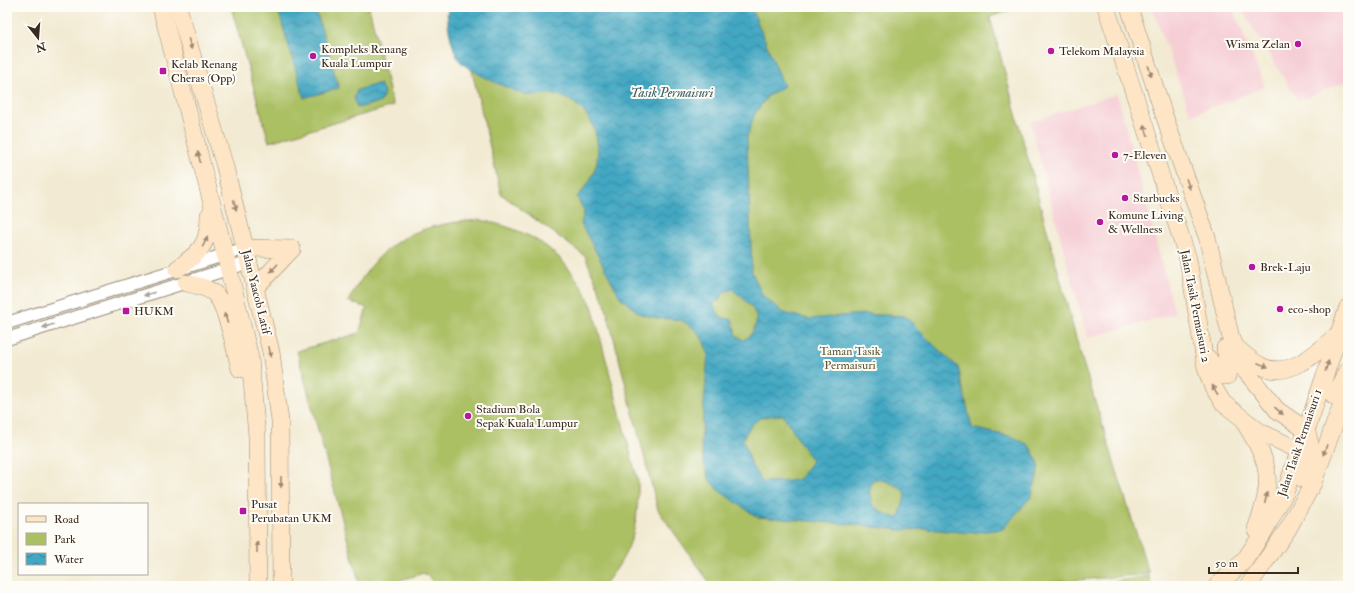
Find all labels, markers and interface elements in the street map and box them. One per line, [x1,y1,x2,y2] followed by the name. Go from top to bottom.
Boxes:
[18,18,58,58] north arrow
[1225,37,1290,52] place label: Wisma Zelan
[33,39,48,55] text: N
[187,39,193,51] one-way arrow
[1293,39,1303,49] marker: Wisma Zelan
[321,42,408,71] place label: Kompleks Renang Kuala Lumpur
[1059,44,1146,59] place label: Telekom Malaysia
[1046,46,1056,56] marker: Telekom Malaysia
[308,51,318,61] marker: Kompleks Renang Kuala Lumpur
[171,57,238,86] place label: Kelab Renang Cheras (Opp)
[1147,65,1153,77] one-way arrow
[158,66,168,76] marker: Kelab Renang Cheras (Opp)
[631,85,714,101] water label: Tasik Permaisuri
[1143,123,1149,135] one-way arrow
[1123,148,1167,163] place label: 7-Eleven
[1110,150,1120,160] marker: 7-Eleven
[196,151,202,163] one-way arrow
[1186,179,1192,191] one-way arrow
[1133,191,1180,206] place label: Starbucks
[1120,193,1130,203] marker: Starbucks
[232,199,238,211] one-way arrow
[1108,208,1184,237] place label: Komune Living & Wellness
[1095,217,1105,227] marker: Komune Living & Wellness
[201,237,208,248] one-way arrow
[238,247,274,338] street label: Jalan Yaacob Latif
[1177,247,1213,364] street label: Jalan Tasik Permaisuri 2
[1260,260,1311,275] place label: Brek-Laju
[1247,262,1257,272] marker: Brek-Laju
[269,263,279,273] one-way arrow
[142,291,154,297] one-way arrow
[1288,302,1331,317] place label: eco-shop
[134,304,174,319] place label: HUKM
[1275,304,1285,314] marker: eco-shop
[121,306,131,316] marker: HUKM
[223,312,229,324] one-way arrow
[42,323,54,329] one-way arrow
[819,344,881,373] park label: Taman Tasik Permaisuri
[268,346,274,359] one-way arrow
[1324,360,1330,372] one-way arrow
[1257,362,1268,368] one-way arrow
[1211,384,1218,396] one-way arrow
[1274,387,1325,500] street label: Jalan Tasik Permaisuri 1
[476,402,578,431] place label: Stadium Bola Sepak Kuala Lumpur
[1274,406,1284,415] one-way arrow
[463,411,473,421] marker: Stadium Bola Sepak Kuala Lumpur
[1322,445,1328,457] one-way arrow
[278,476,284,489] one-way arrow
[1263,492,1269,504] one-way arrow
[251,497,332,526] place label: Pusat Perubatan UKM
[18,503,148,575] legend
[238,506,248,516] marker: Pusat Perubatan UKM
[54,512,79,527] text: Road
[54,532,76,547] text: Park
[254,540,260,553] one-way arrow
[1209,549,1298,575] scale bar
[53,552,84,567] text: Water
[1215,556,1239,571] text: 50 m

